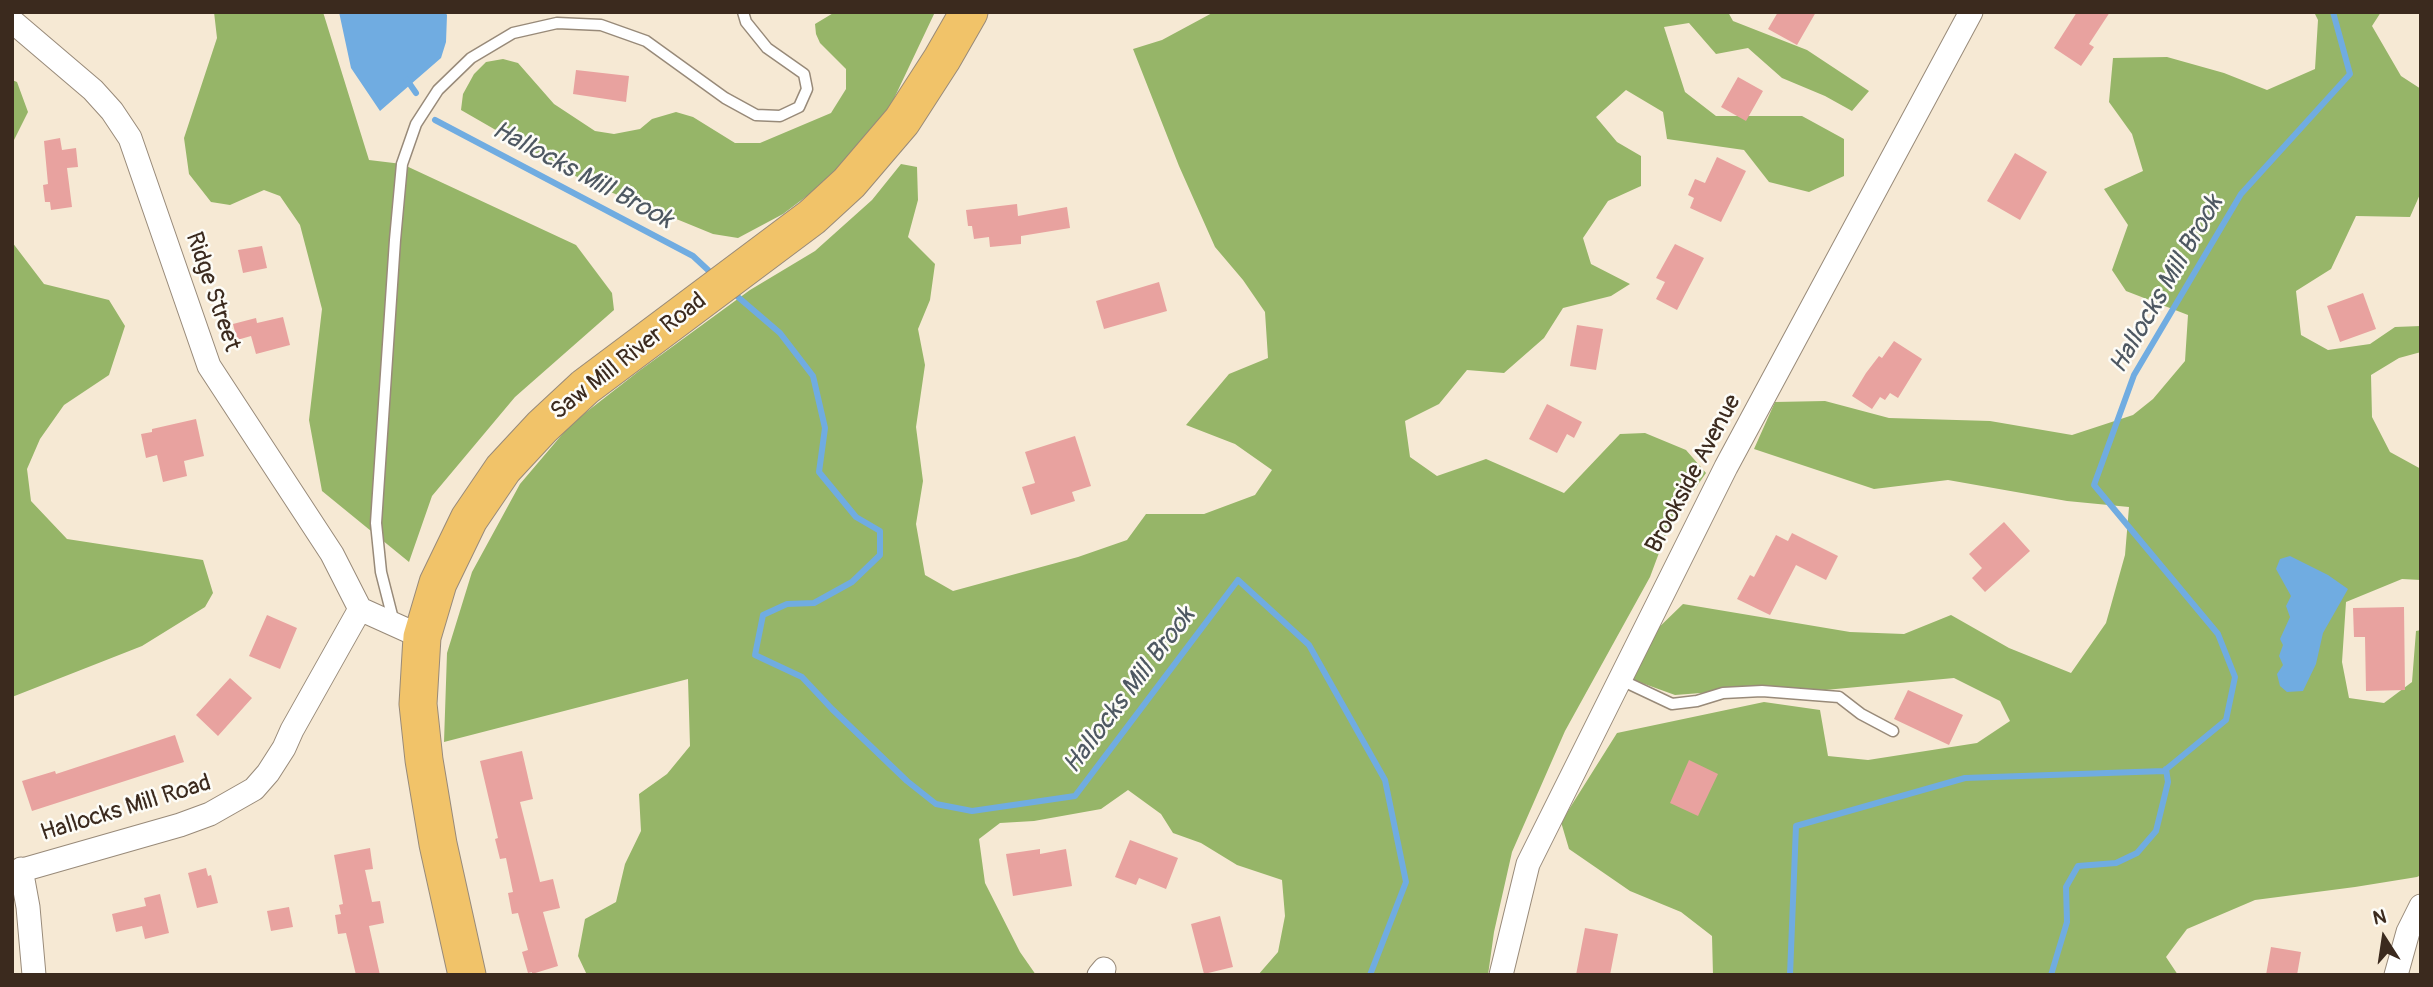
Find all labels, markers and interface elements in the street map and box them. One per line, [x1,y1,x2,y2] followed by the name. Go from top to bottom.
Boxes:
[486,115,678,237] water label: Hallocks Mill Brook
[2104,191,2230,379] water label: Hallocks Mill Brook
[178,229,246,355] street label: Ridge Street
[545,287,713,427] street label: Saw Mill River Road
[1640,390,1748,558] street label: Brookside Avenue
[1057,602,1203,780] water label: Hallocks Mill Brook
[37,769,215,849] street label: Hallocks Mill Road
[2349,903,2419,973] north arrow
[2371,904,2388,931] text: N

